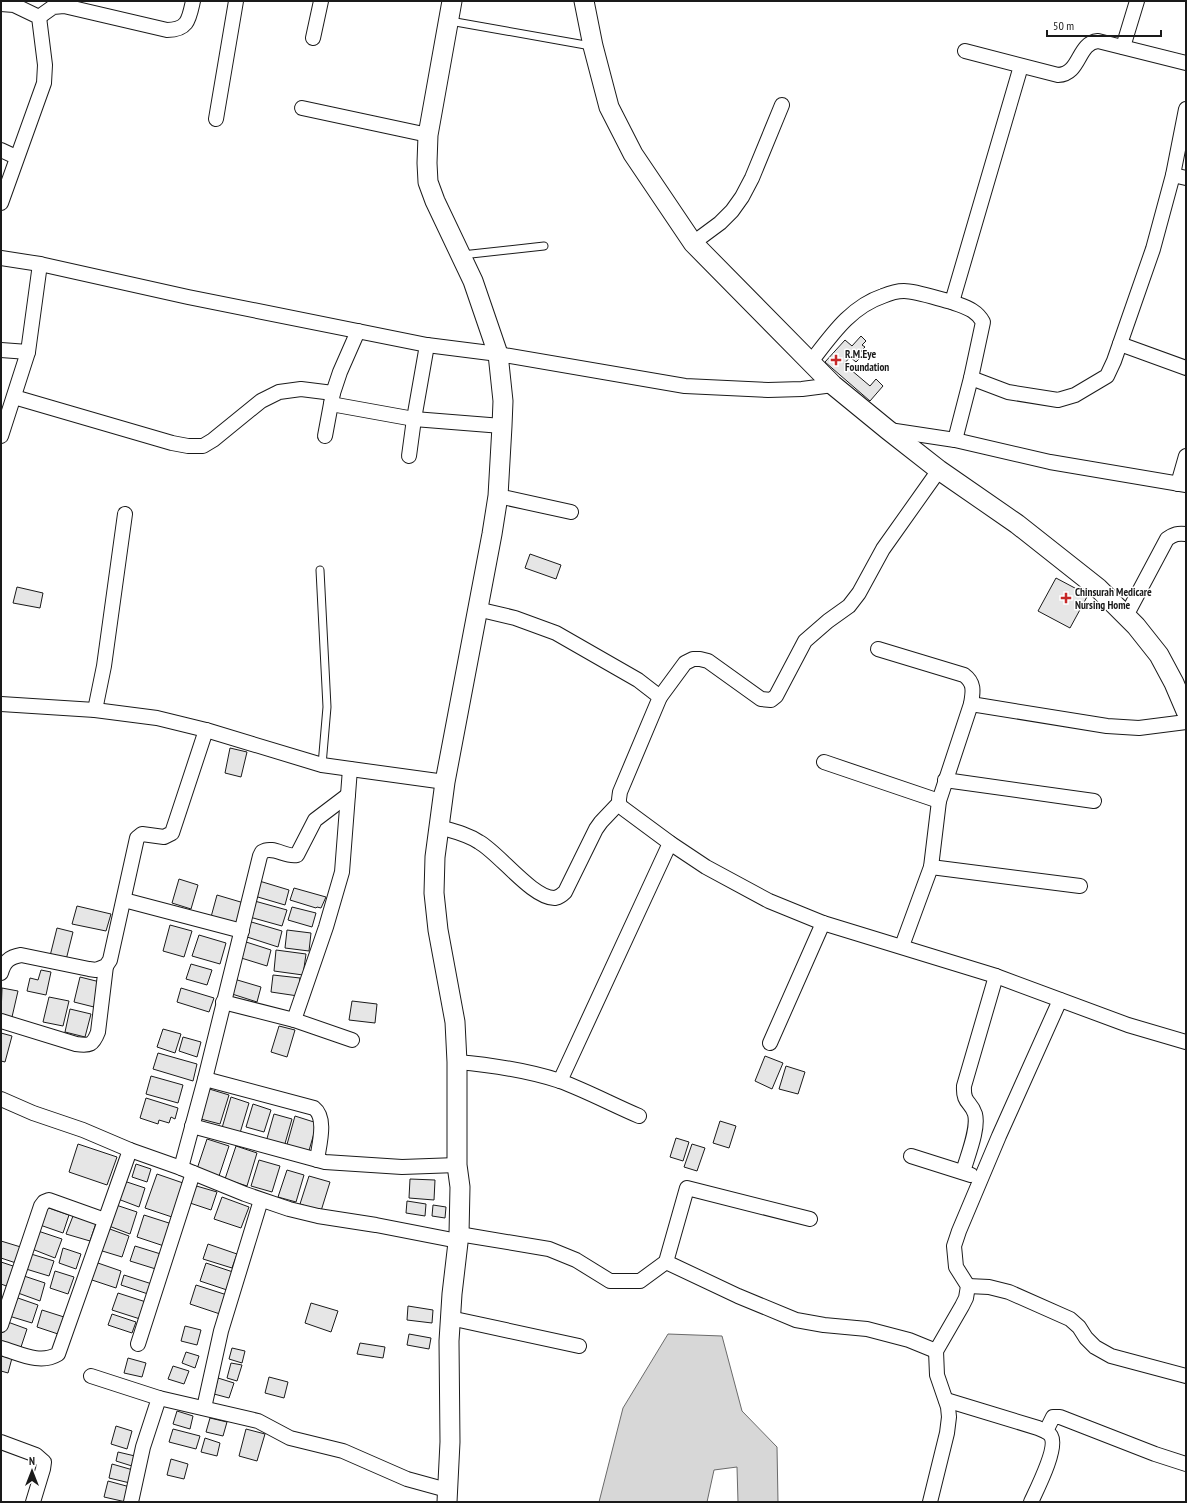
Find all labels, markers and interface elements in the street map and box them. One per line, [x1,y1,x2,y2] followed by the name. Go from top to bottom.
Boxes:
[1047,12,1161,38] scale bar
[1053,18,1074,33] text: 50 m
[845,347,889,374] place label: R.M.Eye Foundation
[830,354,842,366] marker: R.M.Eye Foundation
[1075,585,1152,612] place label: Chinsurah Medicare Nursing Home
[1060,592,1072,604] marker: Chinsurah Medicare Nursing Home
[12,1451,52,1491] north arrow
[29,1454,35,1468] text: N

